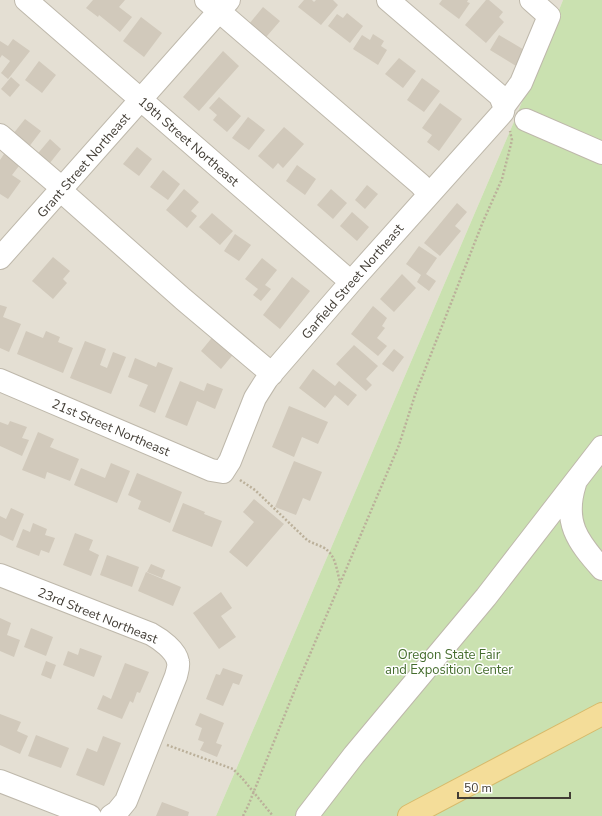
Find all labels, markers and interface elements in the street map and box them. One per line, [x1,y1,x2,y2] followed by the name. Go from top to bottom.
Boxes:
[134,93,243,191] street label: 19th Street Northeast
[33,109,135,222] street label: Grant Street Northeast
[298,220,408,343] street label: Garfield Street Northeast
[49,395,173,461] street label: 21st Street Northeast
[35,584,161,648] street label: 23rd Street Northeast
[385,646,513,679] park label: Oregon State Fair and Exposition Center
[458,774,570,800] scale bar
[464,780,492,796] text: 50 m

